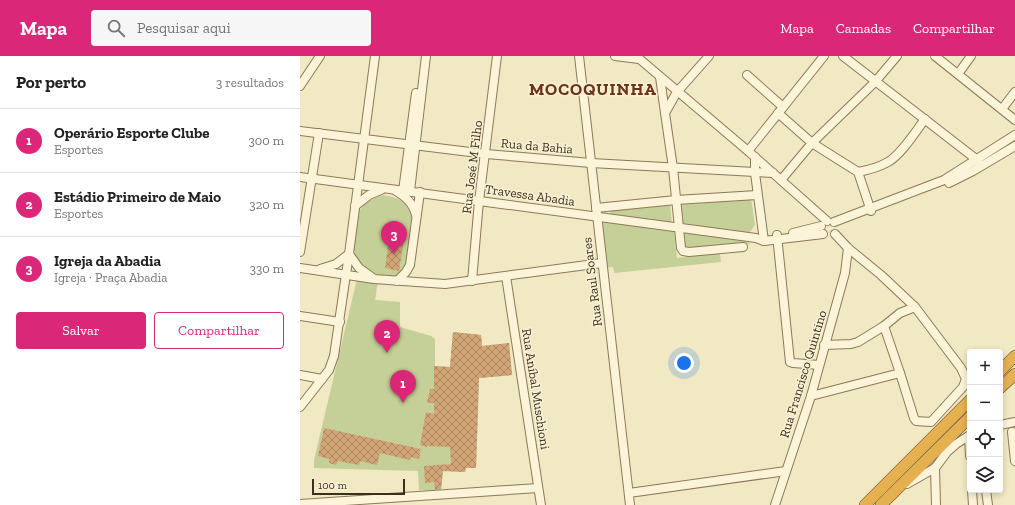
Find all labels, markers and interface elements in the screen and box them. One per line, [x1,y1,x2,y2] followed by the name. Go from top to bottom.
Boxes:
[91,10,371,46] search box
[20,17,67,40] text: Mapa
[105,17,127,39] icon: search
[137,19,231,37] text: Pesquisar aqui
[780,20,814,37] text: Mapa
[836,20,891,37] text: Camadas
[913,20,995,37] text: Compartilhar
[16,72,86,92] text: Por perto
[216,75,284,90] text: 3 resultados
[529,79,657,99] district label: MOCOQUINHA
[459,119,485,215] street label: Rua José M Filho
[54,124,210,142] text: Operário Esporte Clube
[26,133,32,148] text: 1
[248,133,284,148] text: 300 m
[500,135,574,157] street label: Rua da Bahia
[54,142,103,157] text: Esportes
[484,181,577,209] street label: Travessa Abadia
[54,188,221,206] text: Estádio Primeiro de Maio
[26,197,32,212] text: 2
[249,197,284,212] text: 320 m
[54,206,103,221] text: Esportes
[381,221,407,254] pin: 3
[579,236,605,327] street label: Rua Raul Soares
[54,252,161,270] text: Igreja da Abadia
[26,261,32,276] text: 3
[250,261,284,276] text: 330 m
[54,270,168,285] text: Igreja · Praça Abadia
[776,308,830,440] street label: Rua Francisco Quintino
[16,312,146,349] button: Salvar
[154,312,284,349] button: Compartilhar
[374,320,400,353] pin: 2
[519,327,553,451] street label: Rua Aníbal Muschioni
[967,349,1003,493] map controls
[967,349,1003,385] button: +
[674,353,694,373] your location
[390,370,416,403] pin: 1
[967,385,1003,421] button: −
[967,421,1003,457] button: locate
[967,457,1003,493] button: layers
[312,477,405,496] scale bar
[318,479,347,492] text: 100 m

